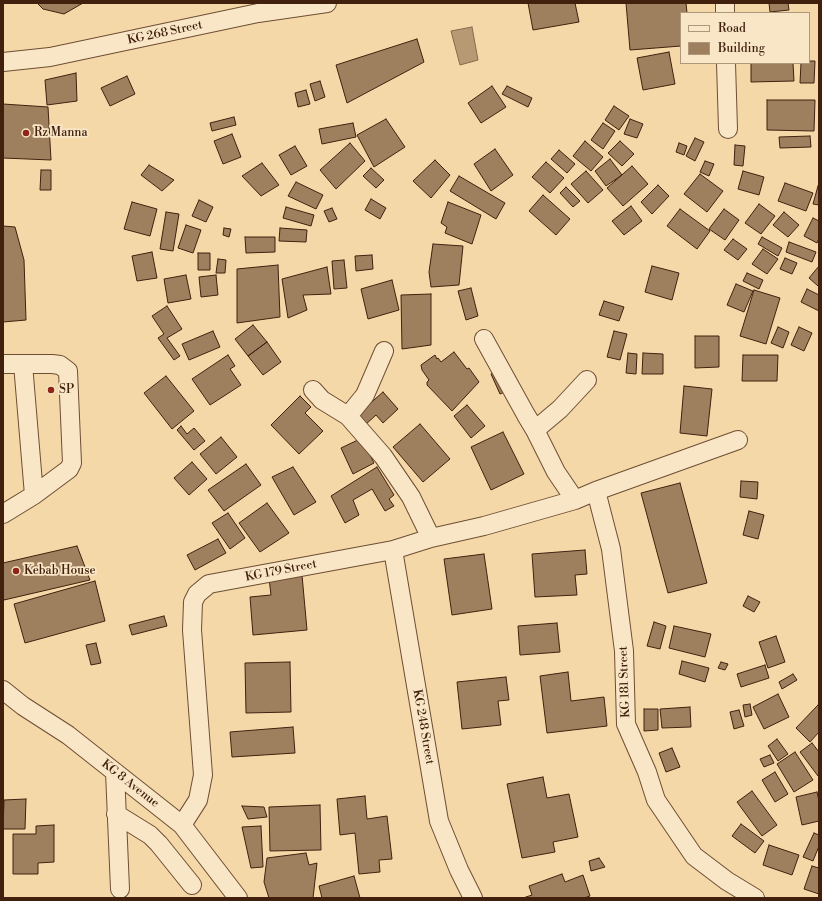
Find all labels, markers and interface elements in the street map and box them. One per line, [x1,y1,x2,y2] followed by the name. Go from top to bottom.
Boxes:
[680,12,810,64] legend
[126,18,204,48] street label: KG 268 Street
[718,21,746,36] text: Road
[718,41,765,56] text: Building
[34,126,88,140] place label: Rz Manna
[21,128,31,138] marker: Rz Manna
[59,383,74,397] place label: SP
[46,385,56,395] marker: SP
[244,557,318,585] street label: KG 179 Street
[24,564,95,578] place label: Kebab House
[11,566,21,576] marker: Kebab House
[617,646,633,718] street label: KG 181 Street
[409,688,437,766] street label: KG 248 Street
[98,757,162,811] street label: KG 8 Avenue

